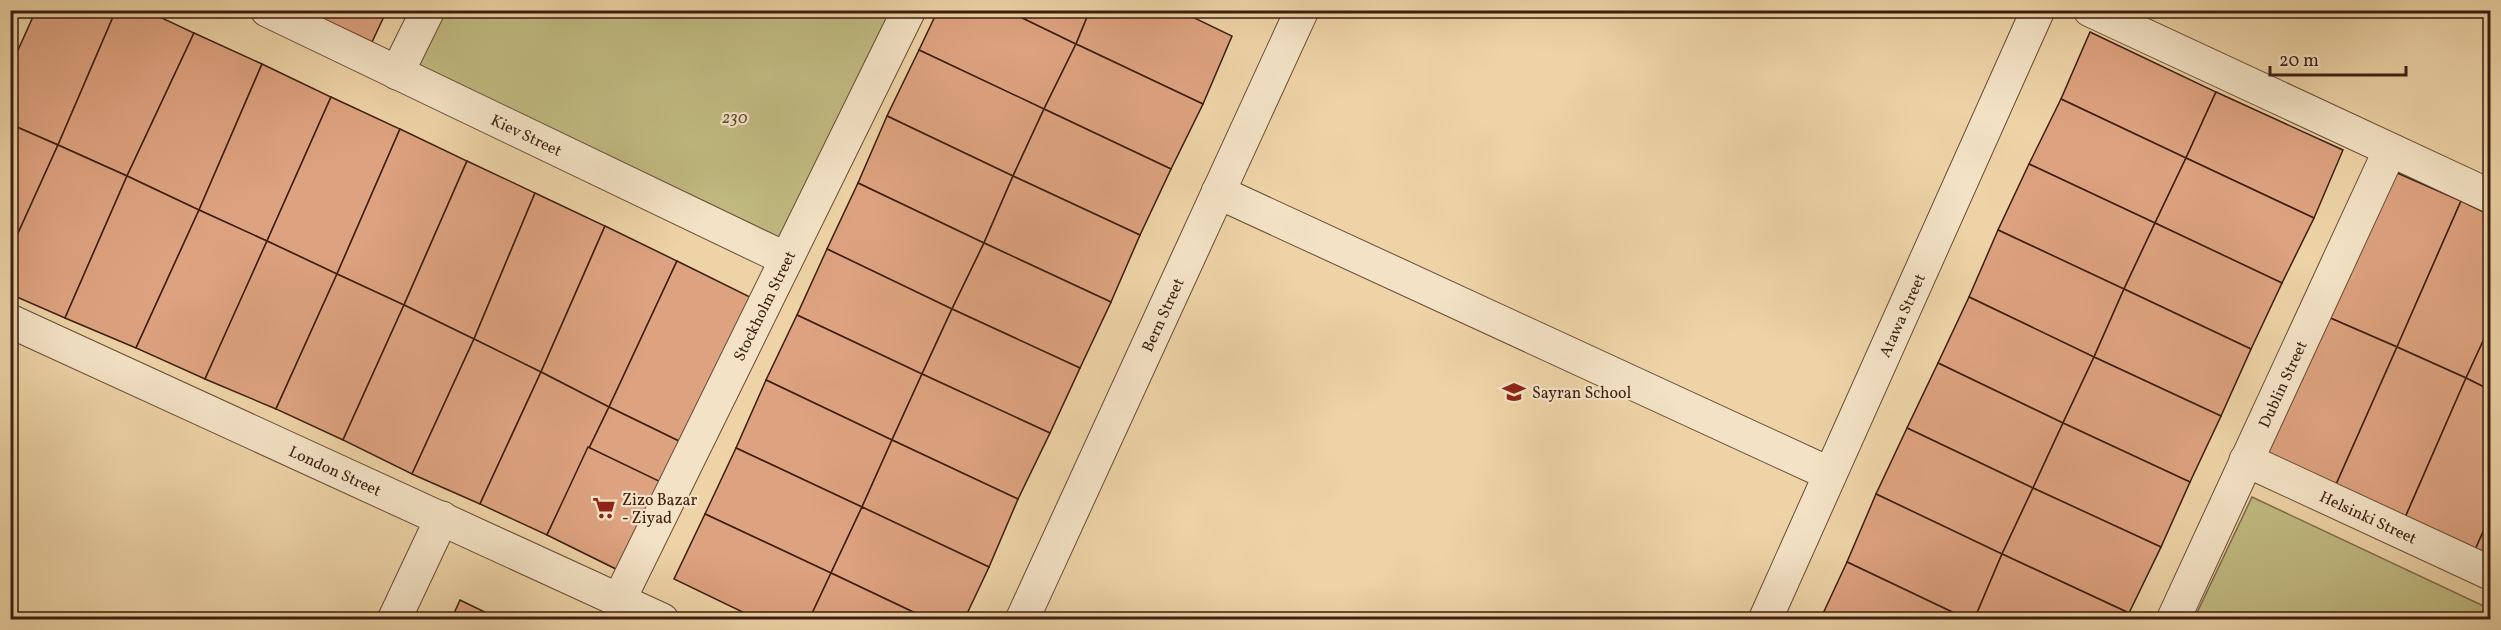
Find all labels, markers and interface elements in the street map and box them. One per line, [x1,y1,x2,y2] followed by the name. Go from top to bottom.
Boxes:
[2270,39,2406,77] scale bar
[2279,49,2319,74] text: 20 m
[722,108,748,130] park label: 230
[487,110,565,163] street label: Kiev Street
[729,247,802,365] street label: Stockholm Street
[1875,270,1932,361] street label: Atawa Street
[1138,275,1191,356] street label: Bern Street
[2254,337,2314,432] street label: Dublin Street
[1501,379,1527,405] school or university icon: Sayran School
[1532,383,1631,405] place label: Sayran School
[285,441,385,503] street label: London Street
[2316,487,2420,551] street label: Helsinki Street
[622,490,698,530] place label: Zizo Bazar - Ziyad
[591,495,617,521] supermarket icon: Zizo Bazar - Ziyad

